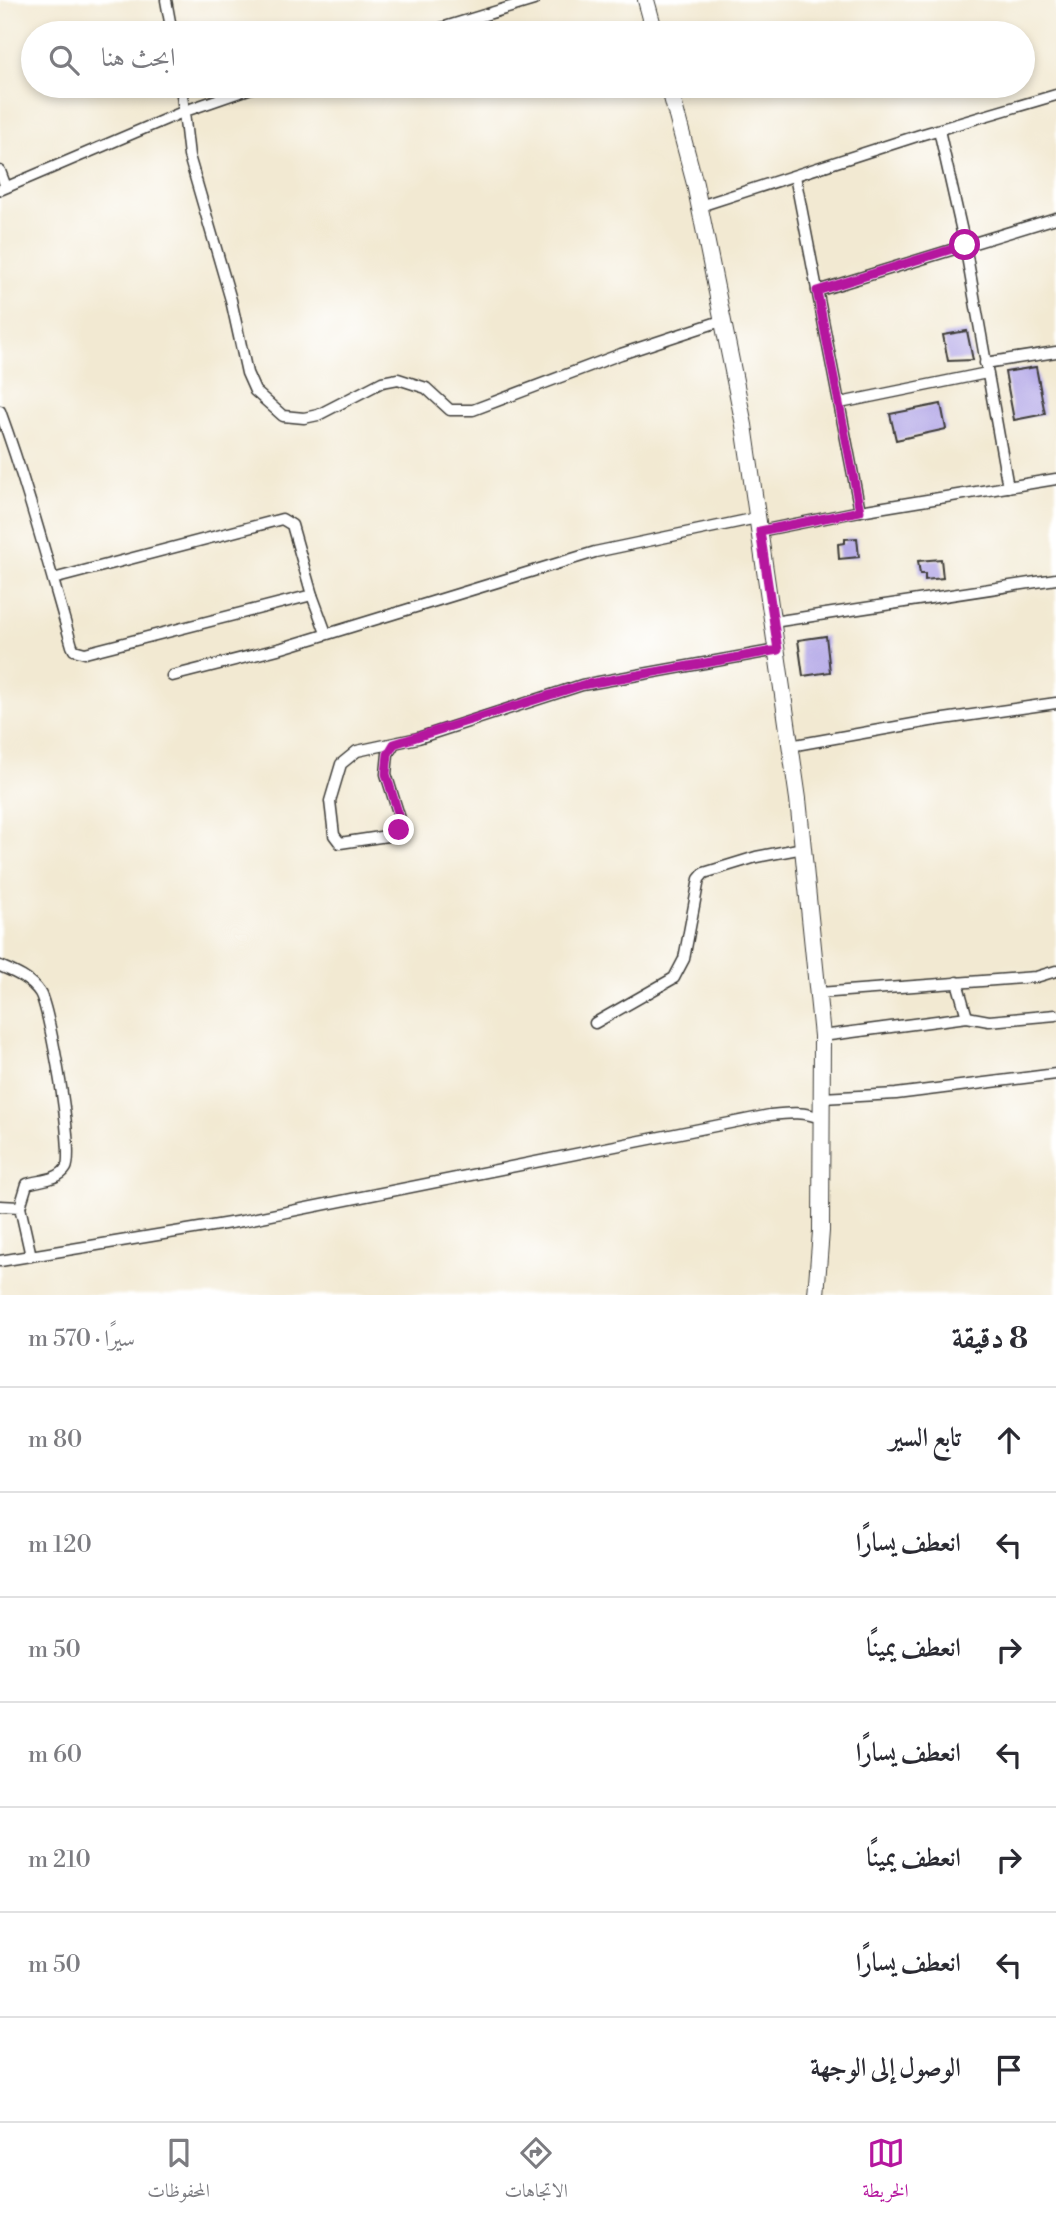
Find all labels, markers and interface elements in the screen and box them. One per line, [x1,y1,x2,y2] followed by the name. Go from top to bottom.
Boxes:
[21,21,1035,98] search box
[45,41,83,79] icon: search
[101,42,176,74] text: ابحث هنا
[949,229,980,260] route start
[383,814,414,845] route end
[952,1320,1028,1358] text: 8 دقيقة
[28,1325,135,1353] text: سيرًا · 570 m
[990,1421,1028,1459] icon: ahead
[889,1422,961,1454] text: تابع السير
[28,1426,82,1454] text: 80 m
[990,1526,1028,1564] icon: left
[856,1527,961,1559] text: انعطف يسارًا
[28,1531,92,1559] text: 120 m
[990,1631,1028,1669] icon: right
[866,1632,961,1664] text: انعطف يمينًا
[28,1636,81,1664] text: 50 m
[990,1736,1028,1774] icon: left
[856,1737,961,1769] text: انعطف يسارًا
[28,1741,82,1769] text: 60 m
[990,1841,1028,1879] icon: right
[866,1842,961,1874] text: انعطف يمينًا
[28,1846,91,1874] text: 210 m
[990,1946,1028,1984] icon: left
[856,1947,961,1979] text: انعطف يسارًا
[28,1951,81,1979] text: 50 m
[990,2051,1028,2089] icon: arrive
[810,2052,961,2084] text: الوصول إلى الوجهة
[147,2134,210,2209] tab: المحفوظات
[505,2134,568,2209] tab: الاتجاهات
[862,2134,909,2209] tab: الخريطة

